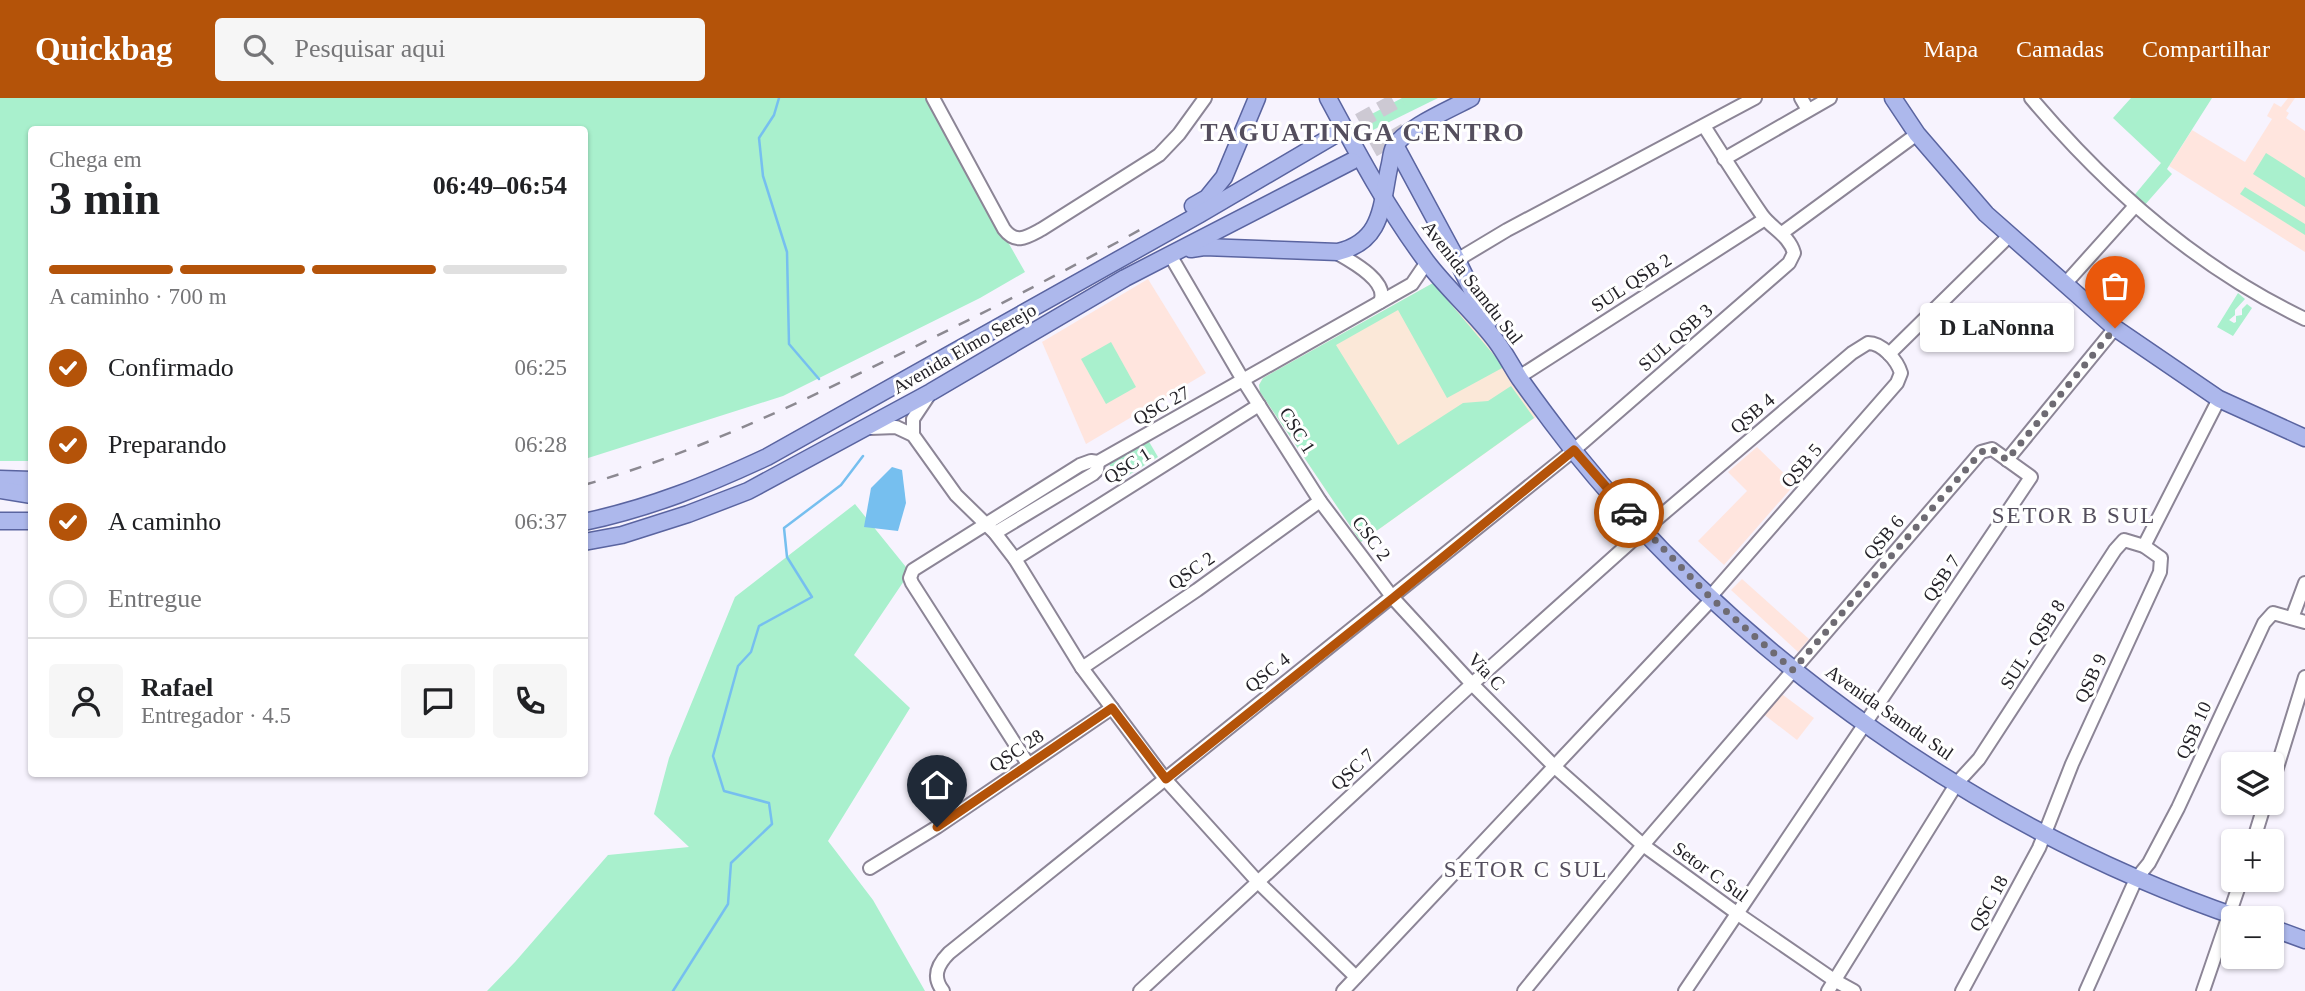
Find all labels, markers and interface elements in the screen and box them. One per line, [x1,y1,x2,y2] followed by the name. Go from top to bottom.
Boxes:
[215,18,705,81] search box
[239,30,277,68] icon: search
[35,31,173,67] text: Quickbag
[295,34,445,63] text: Pesquisar aqui
[1923,36,1978,62] text: Mapa
[2016,36,2104,62] text: Camadas
[2142,36,2270,62] text: Compartilhar
[1200,118,1526,147] district label: TAGUATINGA CENTRO
[49,147,142,172] text: Chega em
[433,171,567,200] text: 06:49–06:54
[49,173,160,224] text: 3 min
[1418,217,1527,348] street label: Avenida Samdu Sul
[1587,249,1675,316] street label: SUL QSB 2
[2085,256,2145,328] pin
[2096,267,2134,305] icon: bag
[49,284,227,309] text: A caminho · 700 m
[889,299,1040,398] street label: Avenida Elmo Serejo
[1634,300,1717,375] street label: SUL QSB 3
[1919,303,2073,352] callout: D LaNonna
[1940,315,2054,340] text: D LaNonna
[49,349,87,387] icon: check
[108,353,234,382] text: Confirmado
[515,355,567,380] text: 06:25
[1130,382,1193,429] street label: QSC 27
[1726,389,1779,438] street label: QSB 4
[1275,403,1320,457] street label: CSC 1
[49,426,87,464] icon: check
[108,430,226,459] text: Preparando
[515,432,567,457] text: 06:28
[1777,439,1826,492] street label: QSB 5
[1100,443,1155,488] street label: QSC 1
[1594,478,1664,548] courier
[1610,494,1648,532] icon: car
[49,503,87,541] icon: check
[1992,503,2156,528] district label: SETOR B SUL
[108,507,221,536] text: A caminho
[515,509,567,534] text: 06:37
[1859,511,1908,564] street label: QSB 6
[1348,512,1395,565] street label: CSC 2
[1164,547,1218,594] street label: QSC 2
[1918,551,1964,605] street label: QSB 7
[108,584,202,613] text: Entregue
[1996,596,2069,693] street label: SUL - QSB 8
[1241,648,1294,696] street label: QSC 4
[1464,648,1509,694] street label: Via C
[2070,651,2111,706] street label: QSB 9
[1822,661,1957,764] street label: Avenida Samdu Sul
[49,664,123,738] button: person
[401,664,475,738] button: chat
[493,664,567,738] button: phone
[141,673,213,702] text: Rafael
[2172,698,2215,762] street label: QSB 10
[141,703,291,728] text: Entregador · 4.5
[985,725,1047,776] street label: QSC 28
[1326,744,1378,795] street label: QSC 7
[2221,752,2284,969] map controls
[2221,752,2284,815] button: layers
[907,755,967,827] pin
[918,766,956,804] icon: home
[2221,829,2284,892] button: +
[1669,837,1752,906] street label: Setor C Sul
[1444,857,1608,882] district label: SETOR C SUL
[1965,871,2012,935] street label: QSC 18
[2221,906,2284,969] button: −

